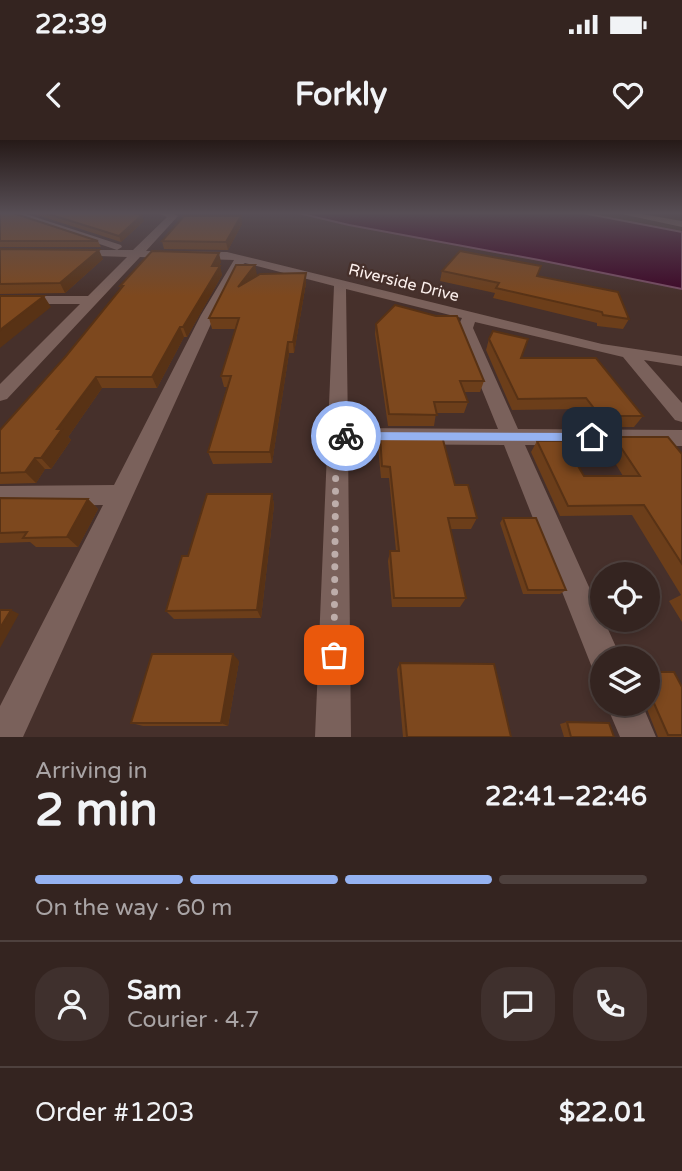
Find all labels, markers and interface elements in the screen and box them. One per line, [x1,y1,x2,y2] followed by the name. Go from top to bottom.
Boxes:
[35,9,107,40] text: 22:39
[35,76,73,114] icon: back
[295,76,387,114] text: Forkly
[609,76,647,114] icon: heart
[346,260,461,306] street label: Riverside Drive
[311,401,381,471] courier
[562,407,622,467] pin
[327,417,365,455] icon: bike
[573,418,611,456] icon: home
[590,562,660,716] map controls
[590,562,660,632] button: locate
[304,625,364,685] pin
[315,636,353,674] icon: bag
[590,646,660,716] button: layers
[35,757,148,785] text: Arriving in
[485,781,647,812] text: 22:41–22:46
[35,783,158,838] text: 2 min
[35,894,232,922] text: On the way · 60 m
[35,967,109,1041] button: person
[481,967,555,1041] button: chat
[573,967,647,1041] button: phone
[127,975,182,1006] text: Sam
[127,1006,260,1034] text: Courier · 4.7
[35,1097,195,1128] text: Order #1203
[559,1097,647,1128] text: $22.01

